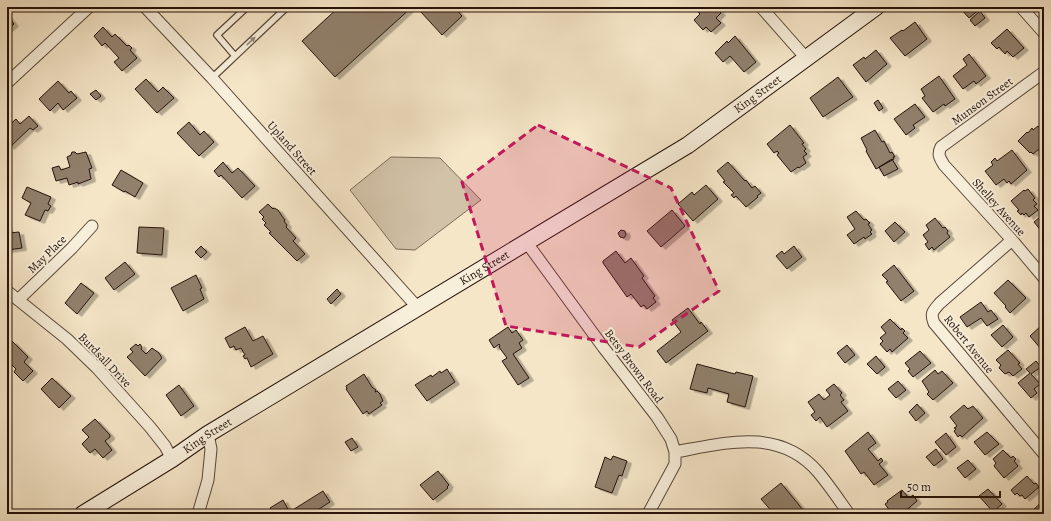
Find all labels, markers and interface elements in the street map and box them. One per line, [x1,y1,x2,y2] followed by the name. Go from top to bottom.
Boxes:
[246,37,256,46] one-way arrow
[730,71,785,117] street label: King Street
[948,73,1016,129] street label: Munson Street
[263,117,321,179] street label: Upland Street
[969,175,1029,239] street label: Shelley Avenue
[24,231,70,277] street label: May Place
[456,246,512,289] street label: King Street
[940,311,998,377] street label: Robert Avenue
[601,326,667,407] street label: Betsy Brown Road
[75,329,135,391] street label: Burdsall Drive
[179,414,235,457] street label: King Street
[901,473,1000,499] scale bar
[907,479,931,495] text: 50 m

